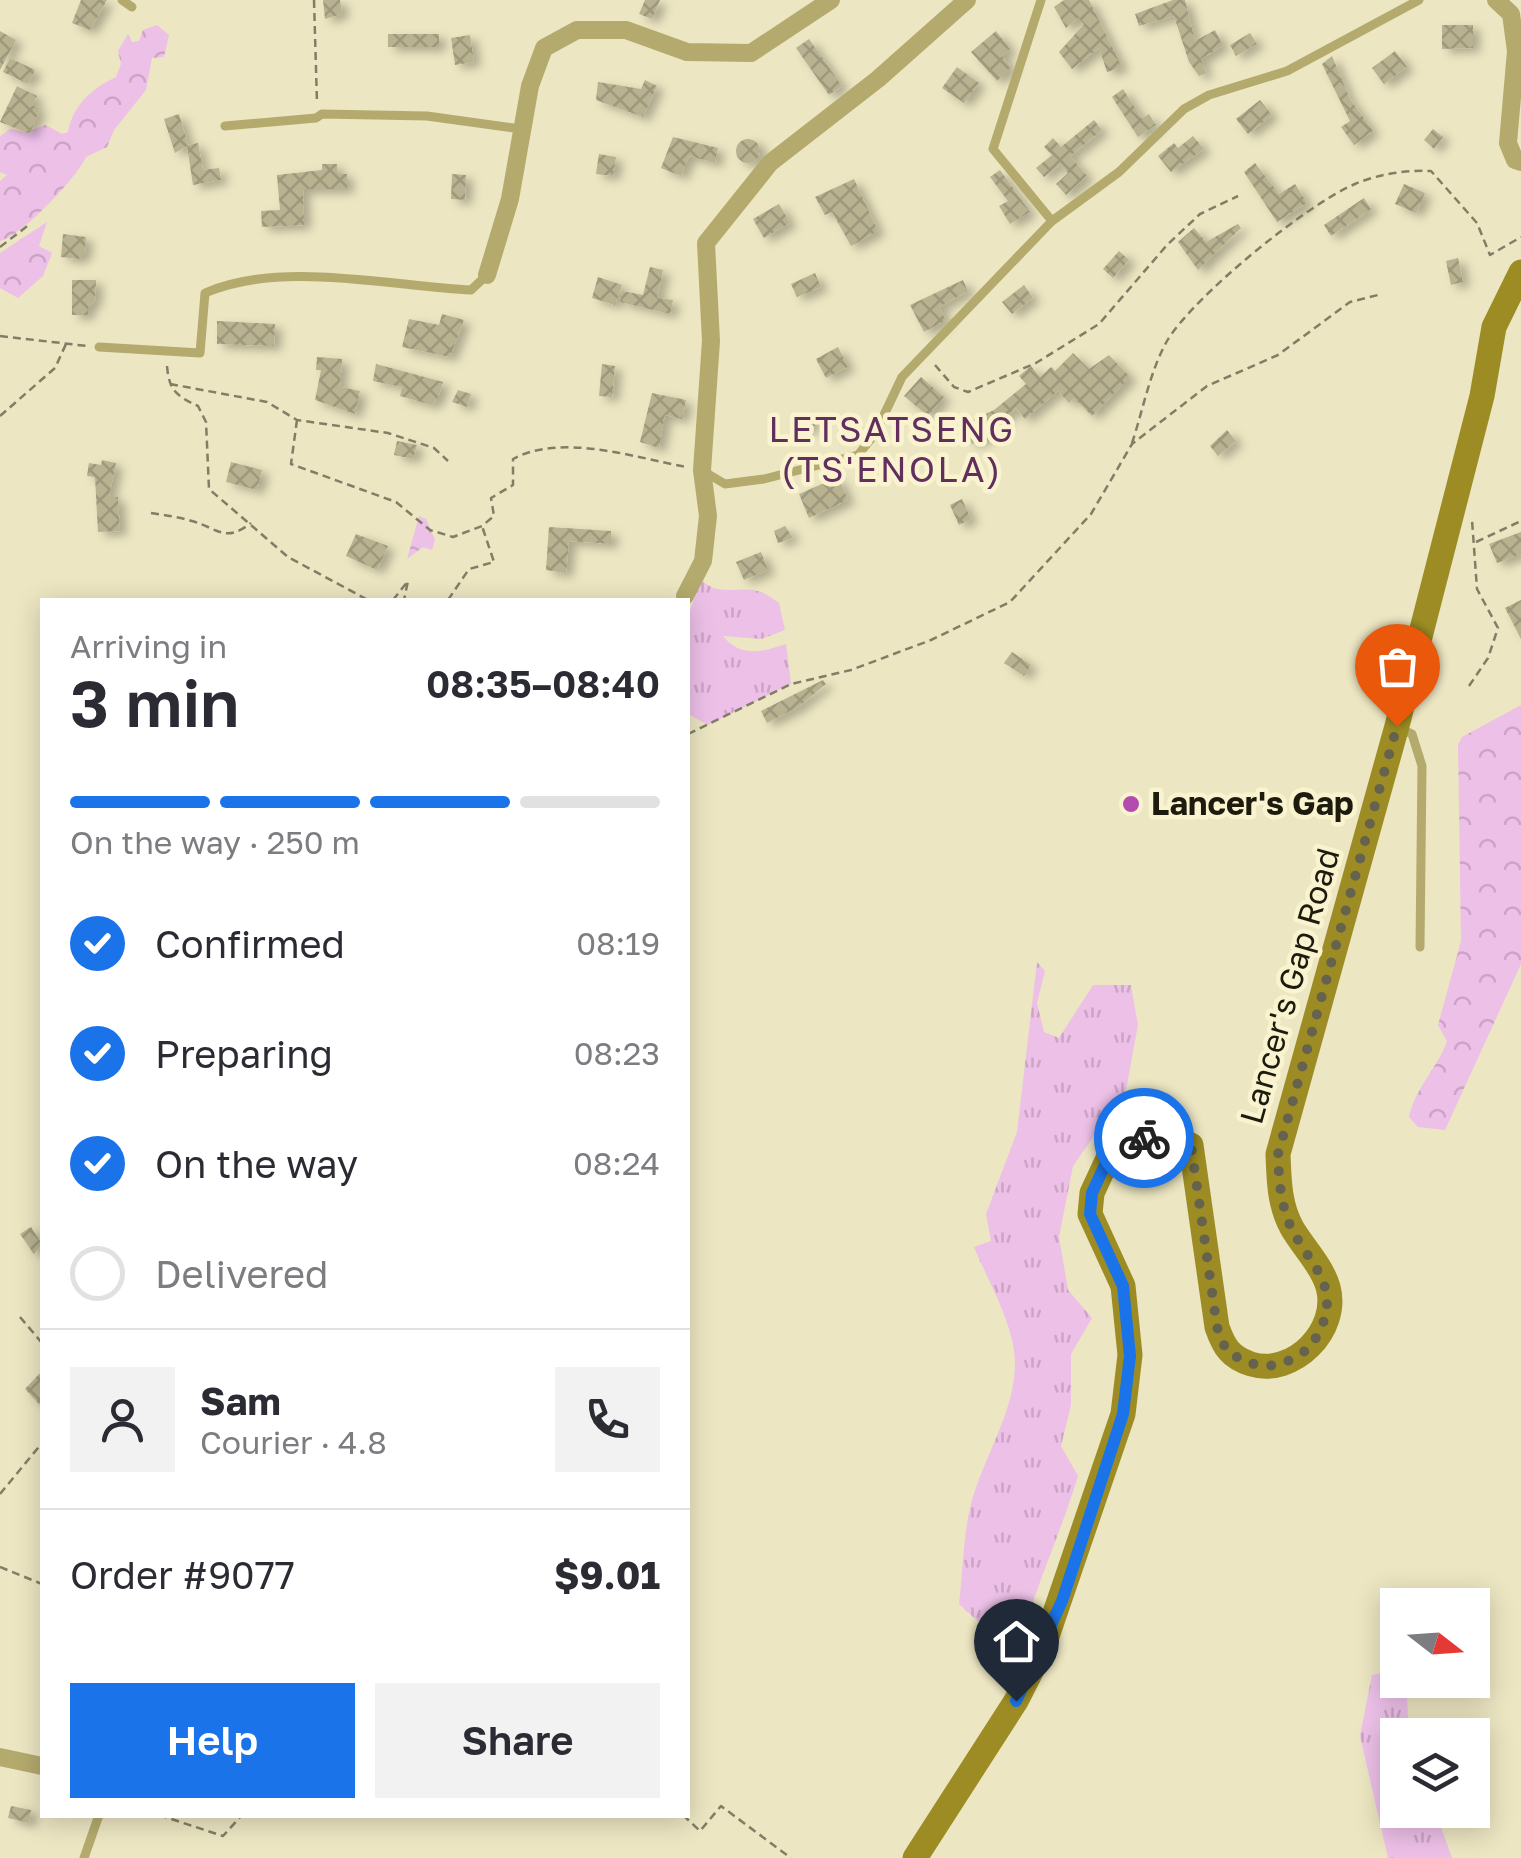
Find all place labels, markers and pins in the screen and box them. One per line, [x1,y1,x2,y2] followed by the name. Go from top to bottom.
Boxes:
[1355,624,1440,727] pin
[1151,784,1354,822] place label: Lancer's Gap
[1120,793,1142,815] marker: Lancer's Gap
[974,1599,1059,1702] pin

